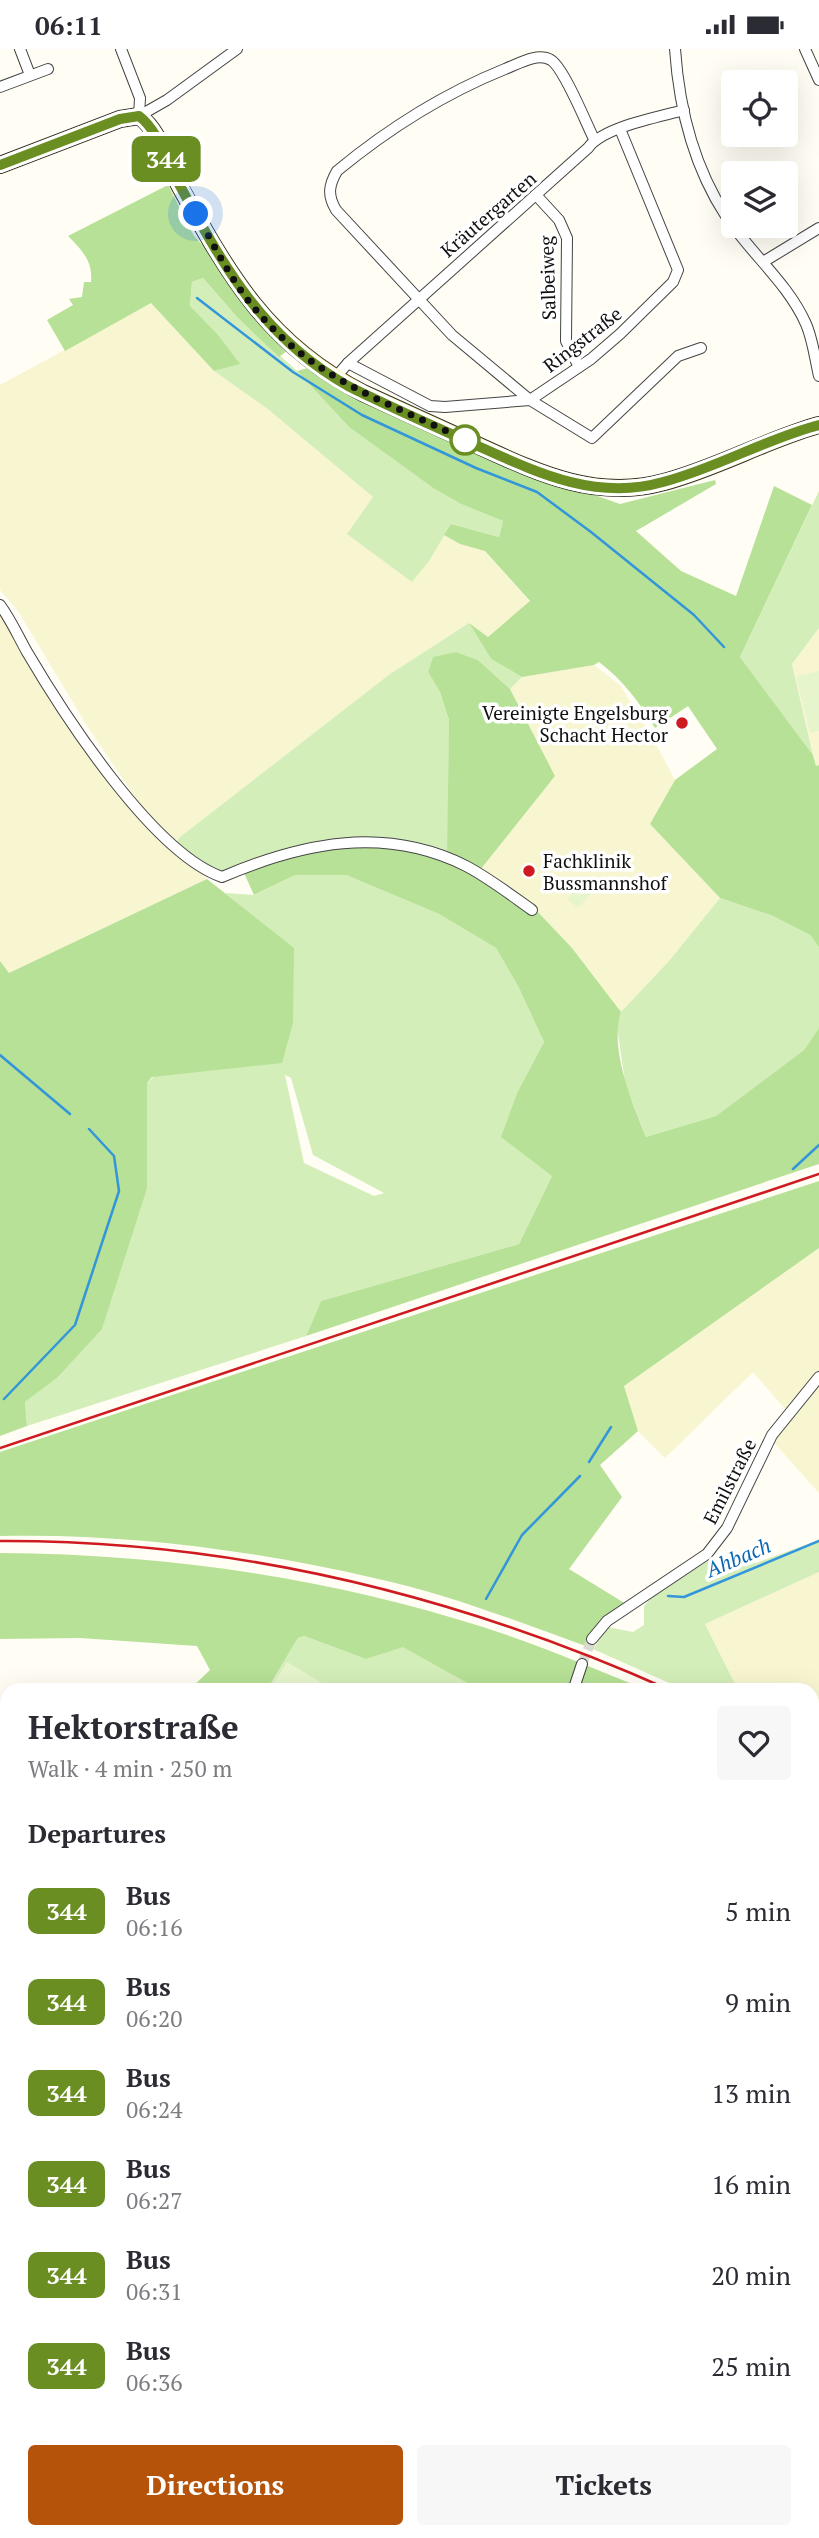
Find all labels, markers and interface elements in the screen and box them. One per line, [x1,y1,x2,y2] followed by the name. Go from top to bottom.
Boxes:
[35,8,103,42] text: 06:11
[721,70,798,238] map controls
[721,70,798,147] button: locate
[126,136,206,182] line badge: 344
[146,143,186,175] text: 344
[721,161,798,238] button: layers
[435,166,541,262] street label: Kräutergarten
[178,196,213,231] your location
[533,234,561,321] street label: Salbeiweg
[538,301,626,377] street label: Ringstraße
[450,425,480,455] unlabelled marker
[482,700,669,747] place label: Vereinigte Engelsburg Schacht Hector
[674,715,690,731] marker: Vereinigte Engelsburg Schacht Hector
[543,848,668,895] place label: Fachklinik Bussmannshof
[521,863,537,879] marker: Fachklinik Bussmannshof
[697,1434,761,1528] street label: Emilstraße
[699,1531,775,1584] water label: Ahbach
[28,1705,239,1748] text: Hektorstraße
[717,1706,791,1780] button: heart
[28,1753,232,1784] text: Walk · 4 min · 250 m
[28,1816,166,1850] text: Departures
[126,1878,171,1912] text: Bus
[725,1894,791,1928] text: 5 min
[46,1895,87,1927] text: 344
[126,1912,183,1943] text: 06:16
[126,1969,171,2003] text: Bus
[725,1985,791,2019] text: 9 min
[46,1986,87,2018] text: 344
[126,2003,183,2034] text: 06:20
[126,2060,171,2094] text: Bus
[711,2076,791,2110] text: 13 min
[46,2077,87,2109] text: 344
[126,2094,183,2125] text: 06:24
[126,2151,171,2185] text: Bus
[711,2167,791,2201] text: 16 min
[46,2168,87,2200] text: 344
[126,2185,183,2216] text: 06:27
[126,2242,171,2276] text: Bus
[711,2258,791,2292] text: 20 min
[46,2259,87,2291] text: 344
[126,2276,183,2307] text: 06:31
[126,2333,171,2367] text: Bus
[711,2349,791,2383] text: 25 min
[46,2350,87,2382] text: 344
[126,2367,183,2398] text: 06:36
[28,2445,403,2525] button: Directions
[417,2445,791,2525] button: Tickets

